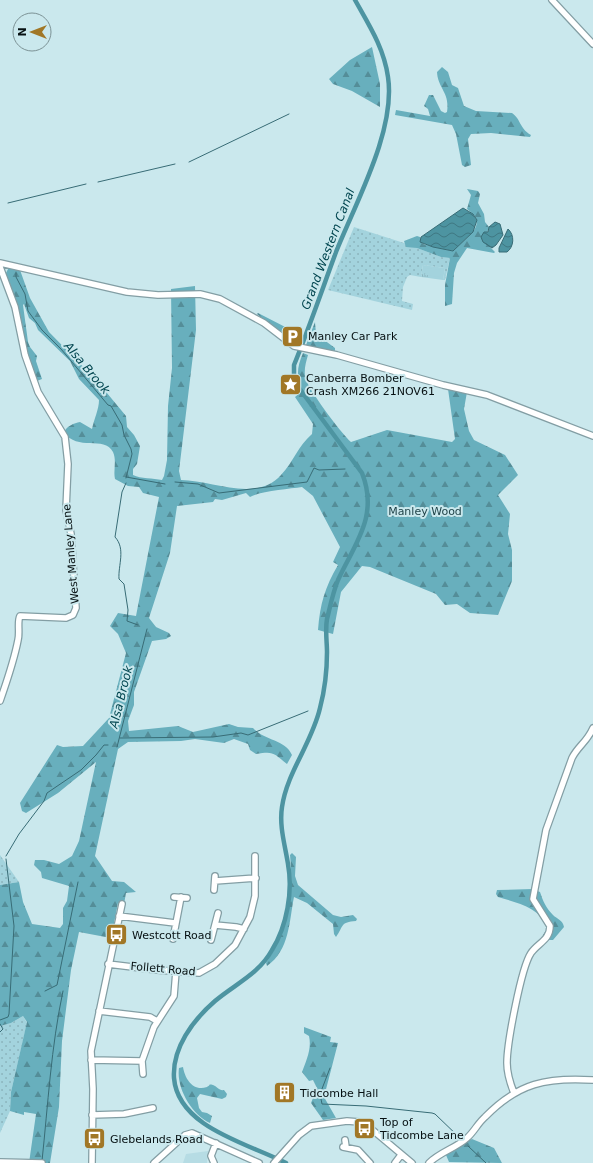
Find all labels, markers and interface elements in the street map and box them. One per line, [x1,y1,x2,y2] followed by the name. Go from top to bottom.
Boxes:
[12,12,52,52] north arrow
[16,27,29,37] text: N
[298,186,358,312] water label: Grand Western Canal
[279,323,305,349] parking icon: Manley Car Park
[308,330,398,343] place label: Manley Car Park
[61,338,114,398] water label: Alsa Brook
[277,371,303,397] place icon: Canberra Bomber Crash XM266 21NOV61
[306,372,435,398] place label: Canberra Bomber Crash XM266 21NOV61
[60,503,82,604] street label: West Manley Lane
[388,505,462,518] park label: Manley Wood
[106,663,136,731] water label: Alsa Brook
[103,922,129,948] bus stop icon: Westcott Road
[132,929,212,942] place label: Westcott Road
[130,960,196,978] street label: Follett Road
[271,1080,297,1106] building icon: Tidcombe Hall
[299,1087,378,1100] place label: Tidcombe Hall
[351,1115,377,1141] bus stop icon: Top of Tidcombe Lane
[379,1116,464,1142] place label: Top of Tidcombe Lane
[81,1126,107,1152] bus stop icon: Glebelands Road
[110,1133,203,1146] place label: Glebelands Road

